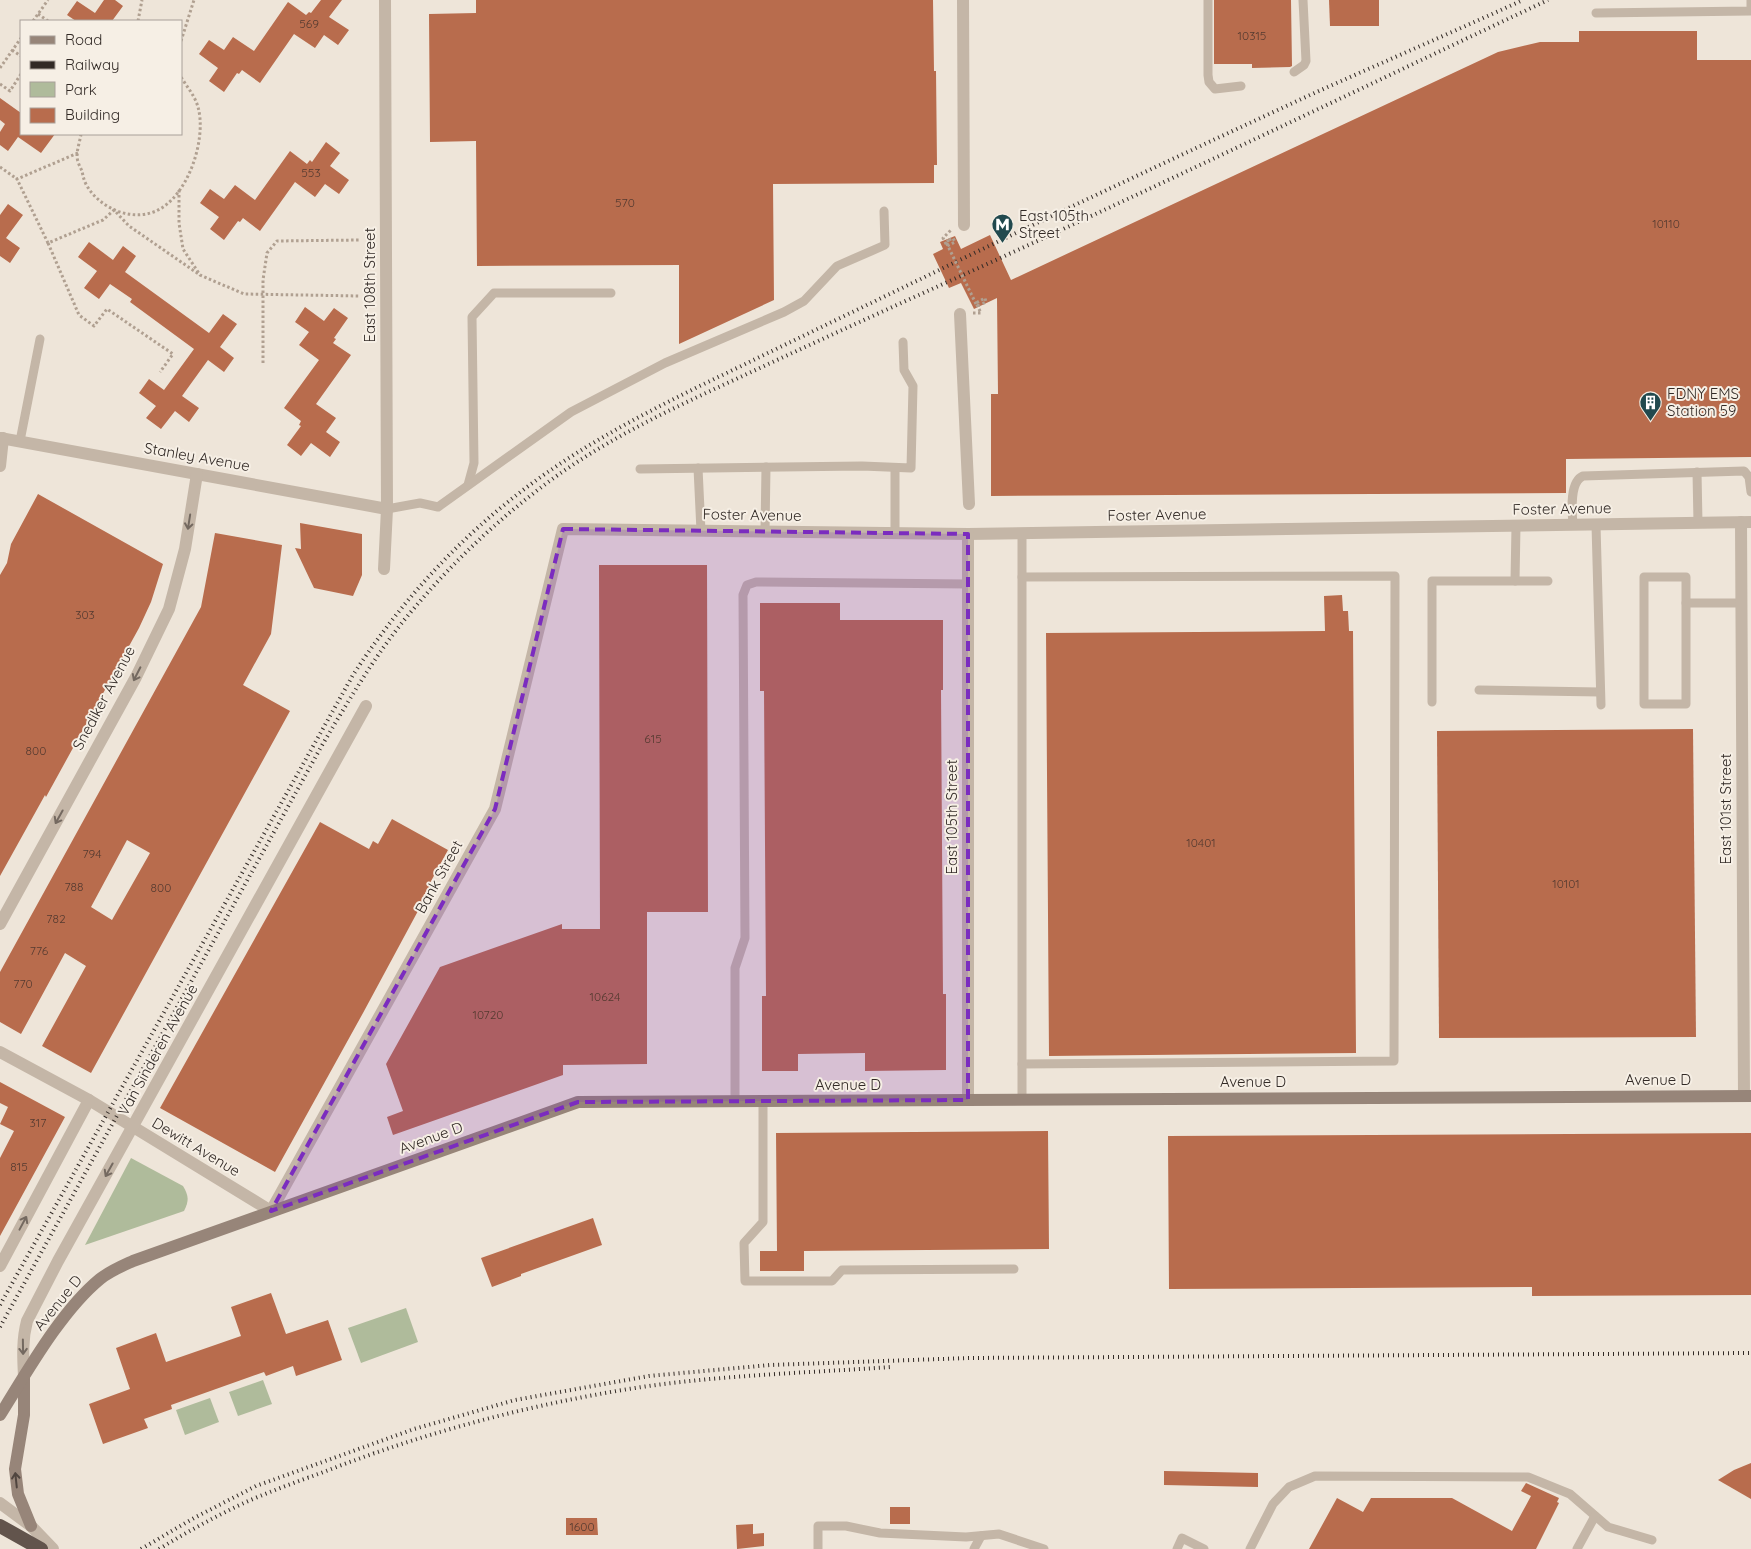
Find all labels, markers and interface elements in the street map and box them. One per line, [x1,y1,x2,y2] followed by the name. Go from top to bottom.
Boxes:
[299,16,319,31] house number: 569
[20,20,182,135] legend
[1238,28,1266,43] house number: 10315
[65,30,102,49] text: Road
[65,55,120,74] text: Railway
[65,80,97,99] text: Park
[65,105,120,124] text: Building
[301,165,321,180] house number: 553
[615,195,635,210] house number: 570
[1019,206,1089,242] place label: East 105th Street
[991,213,1015,244] metro station icon: East 105th Street
[1652,216,1680,231] house number: 10110
[360,227,379,343] street label: East 108th Street
[1667,384,1739,420] place label: FDNY EMS Station 59
[1639,391,1663,422] building icon: FDNY EMS Station 59
[143,438,251,475] street label: Stanley Avenue
[1512,498,1612,519] street label: Foster Avenue
[702,504,802,525] street label: Foster Avenue
[1107,504,1207,525] street label: Foster Avenue
[184,514,194,530] one-way arrow
[75,607,95,622] house number: 303
[68,642,139,753] street label: Snediker Avenue
[132,666,141,681] one-way arrow
[644,731,662,746] house number: 615
[26,743,46,758] house number: 800
[1716,753,1735,865] street label: East 101st Street
[942,759,961,875] street label: East 105th Street
[54,809,64,824] one-way arrow
[1186,835,1216,850] house number: 10401
[411,837,466,917] street label: Bank Street
[82,846,102,861] house number: 794
[1552,876,1580,891] house number: 10101
[64,879,84,894] house number: 788
[151,880,171,895] house number: 800
[46,911,66,926] house number: 782
[30,943,49,958] house number: 776
[13,976,33,991] house number: 770
[113,981,202,1119] street label: Van Sinderen Avenue
[590,989,620,1004] house number: 10624
[473,1007,503,1022] house number: 10720
[1625,1070,1691,1089] street label: Avenue D
[1220,1072,1286,1091] street label: Avenue D
[815,1075,881,1094] street label: Avenue D
[149,1113,244,1180] street label: Dewitt Avenue
[30,1115,46,1130] house number: 317
[396,1117,465,1158] street label: Avenue D
[10,1159,28,1174] house number: 815
[104,1163,114,1178] one-way arrow
[18,1216,28,1231] one-way arrow
[29,1271,86,1334] street label: Avenue D
[18,1338,28,1354] one-way arrow
[11,1472,21,1488] one-way arrow
[569,1519,595,1534] house number: 1600

